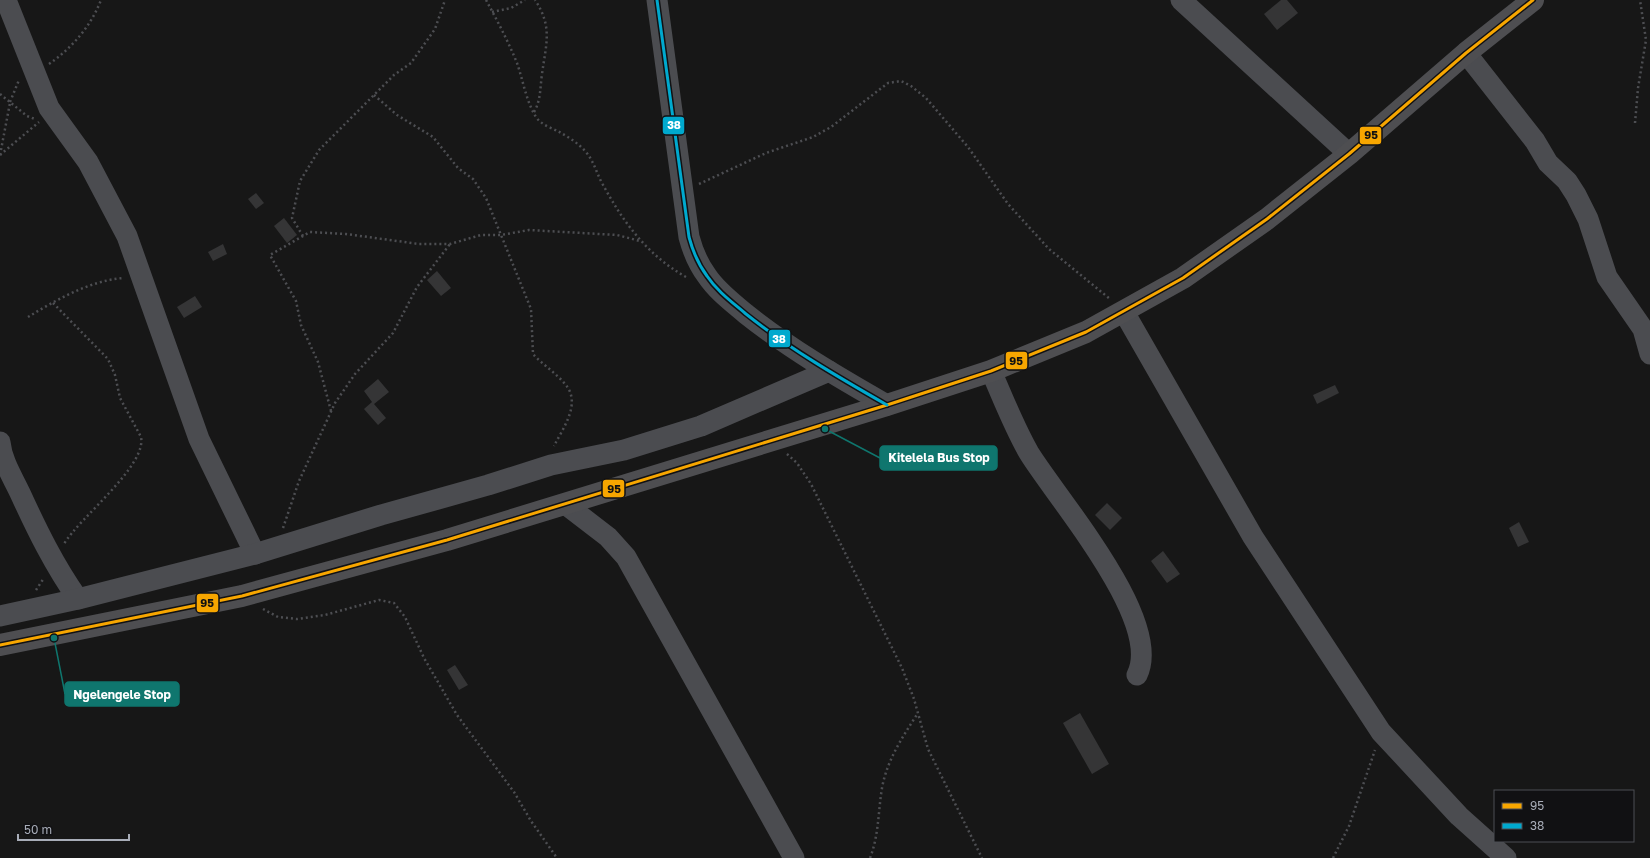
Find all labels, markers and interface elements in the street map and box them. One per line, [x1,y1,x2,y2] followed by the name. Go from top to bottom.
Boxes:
[662,116,685,135] line badge: 38
[667,118,681,131] text: 38
[1359,126,1382,145] line badge: 95
[1364,128,1378,141] text: 95
[768,329,791,348] line badge: 38
[772,332,786,345] text: 38
[1005,351,1028,370] line badge: 95
[1009,354,1023,367] text: 95
[880,446,997,470] callout: Kitelela Bus Stop
[888,450,990,465] text: Kitelela Bus Stop
[602,479,625,498] line badge: 95
[607,482,621,495] text: 95
[196,593,219,613] line badge: 95
[200,596,214,609] text: 95
[65,682,179,706] callout: Ngelengele Stop
[73,687,171,702] text: Ngelengele Stop
[1494,790,1634,842] legend
[1530,798,1544,813] text: 95
[18,816,129,842] scale bar
[1530,818,1544,833] text: 38
[24,822,52,837] text: 50 m

